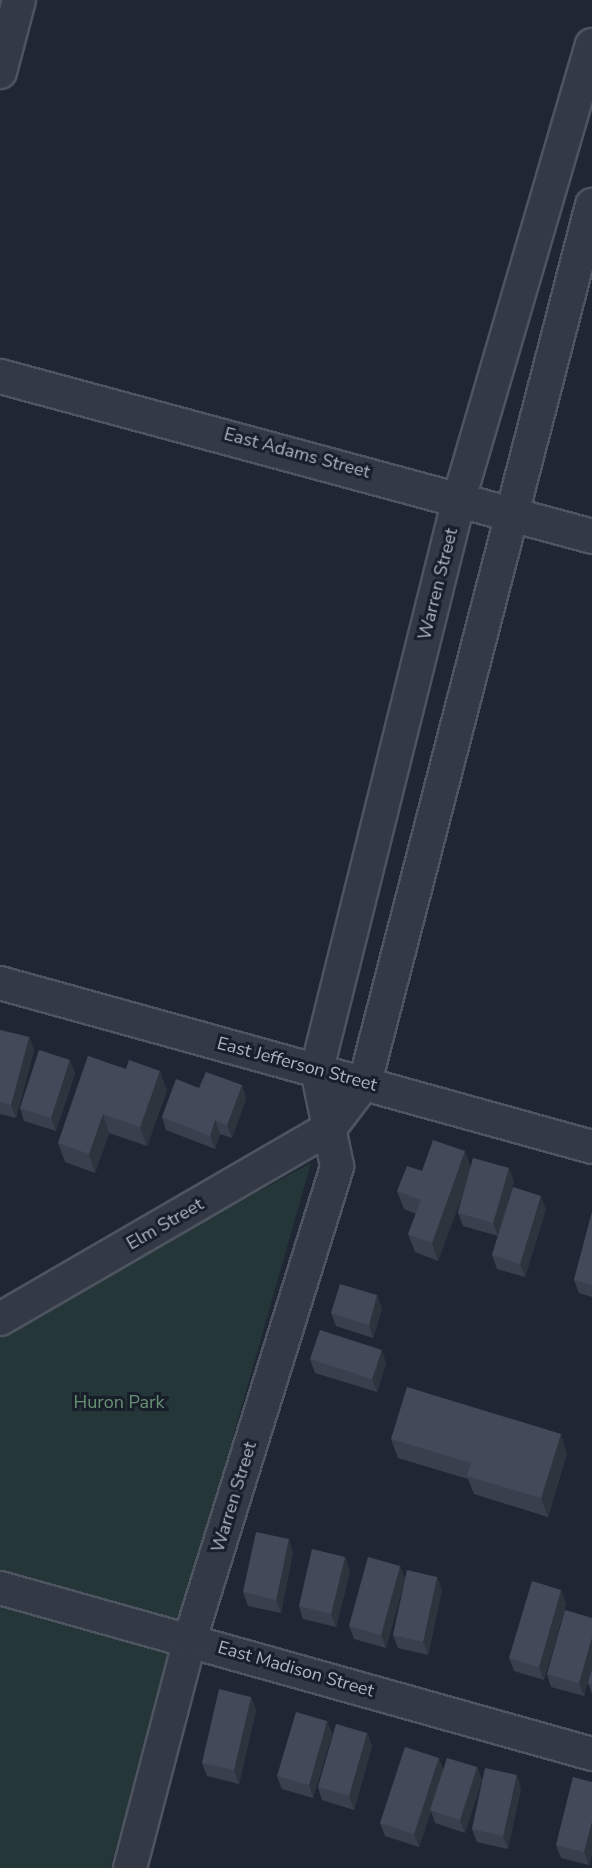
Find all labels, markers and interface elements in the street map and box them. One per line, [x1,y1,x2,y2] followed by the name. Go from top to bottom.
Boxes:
[222,423,372,483] street label: East Adams Street
[414,526,462,642] street label: Warren Street
[215,1032,379,1096] street label: East Jefferson Street
[123,1193,207,1255] street label: Elm Street
[74,1391,164,1413] park label: Huron Park
[207,1439,261,1555] street label: Warren Street
[215,1636,377,1702] street label: East Madison Street

